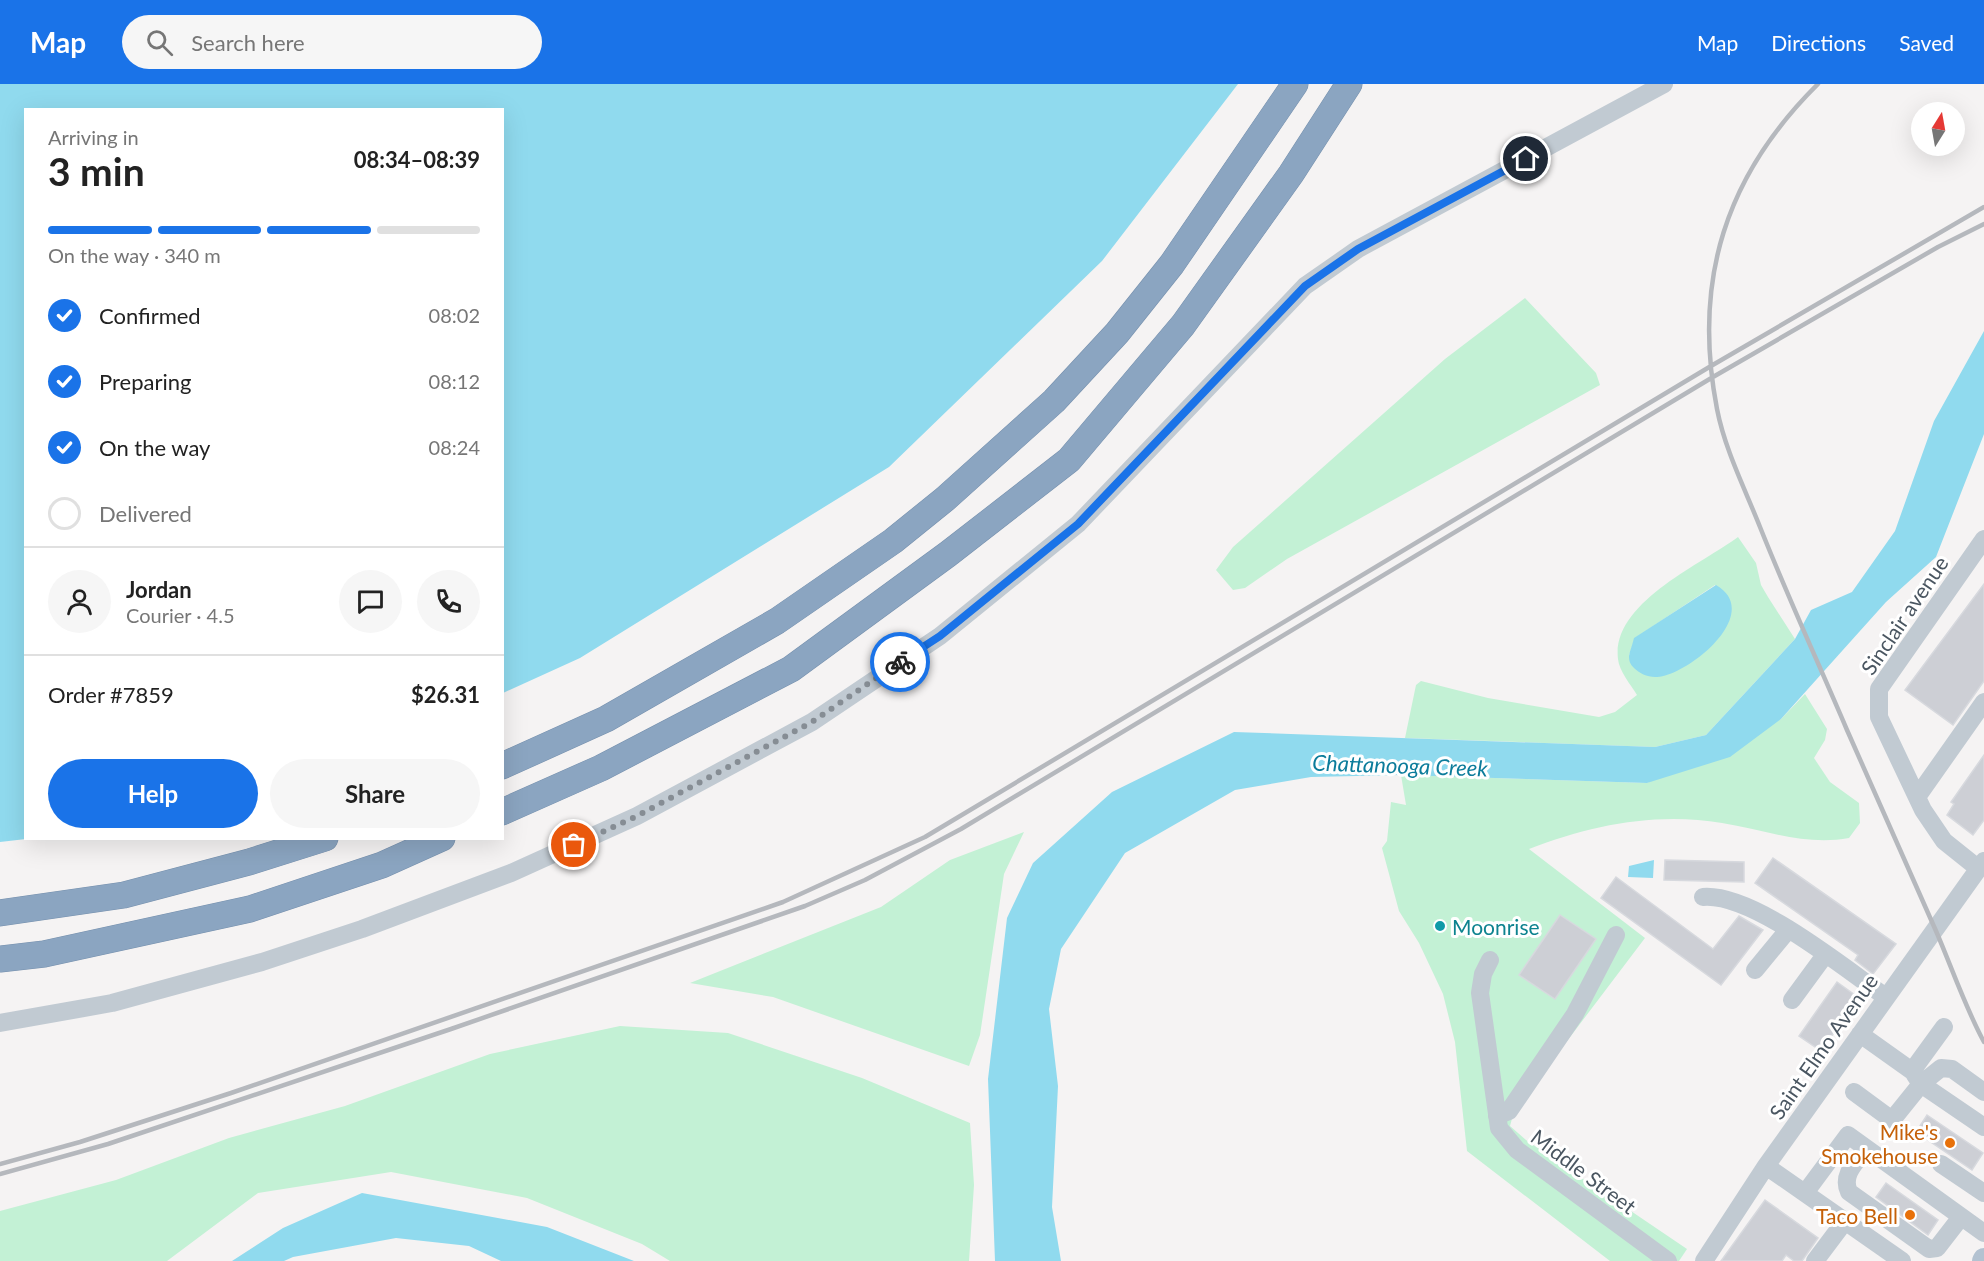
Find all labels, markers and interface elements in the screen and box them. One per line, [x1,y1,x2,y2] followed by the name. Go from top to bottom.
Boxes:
[122,15,542,69] search box
[30,25,86,59] text: Map
[143,26,176,59] icon: search
[191,29,305,56] text: Search here
[1697,30,1738,55] text: Map
[1771,30,1866,55] text: Directions
[1899,30,1954,55] text: Saved
[1911,102,1965,156] north arrow
[1911,102,1965,156] map controls
[48,125,139,149] text: Arriving in
[1500,133,1551,184] pin
[1509,142,1542,175] icon: home
[354,146,480,173] text: 08:34–08:39
[48,148,145,194] text: 3 min
[48,243,221,267] text: On the way · 340 m
[48,299,81,332] icon: check
[99,302,201,329] text: Confirmed
[429,303,480,327] text: 08:02
[48,365,81,398] icon: check
[99,368,191,395] text: Preparing
[429,369,480,393] text: 08:12
[48,431,81,464] icon: check
[99,434,210,461] text: On the way
[429,435,480,459] text: 08:24
[99,500,192,527] text: Delivered
[1855,551,1953,679] street label: Sinclair avenue
[48,570,111,633] button: person
[339,570,402,633] button: chat
[417,570,480,633] button: phone
[126,576,192,603] text: Jordan
[126,603,235,627] text: Courier · 4.5
[870,632,930,692] courier
[884,646,917,679] icon: bike
[48,681,174,708] text: Order #7859
[411,681,480,708] text: $26.31
[1312,748,1489,782] water label: Chattanooga Creek
[48,759,258,828] button: Help
[270,759,480,828] button: Share
[548,819,599,870] pin
[557,828,590,861] icon: bag
[1452,914,1540,939] place label: Moonrise
[1433,919,1447,933] marker: Moonrise
[1764,969,1882,1123] street label: Saint Elmo Avenue
[1821,1119,1938,1168] place label: Mike's Smokehouse
[1527,1124,1642,1219] street label: Middle Street
[1943,1136,1957,1150] marker: Mike's Smokehouse
[1816,1203,1898,1228] place label: Taco Bell
[1903,1208,1917,1222] marker: Taco Bell

